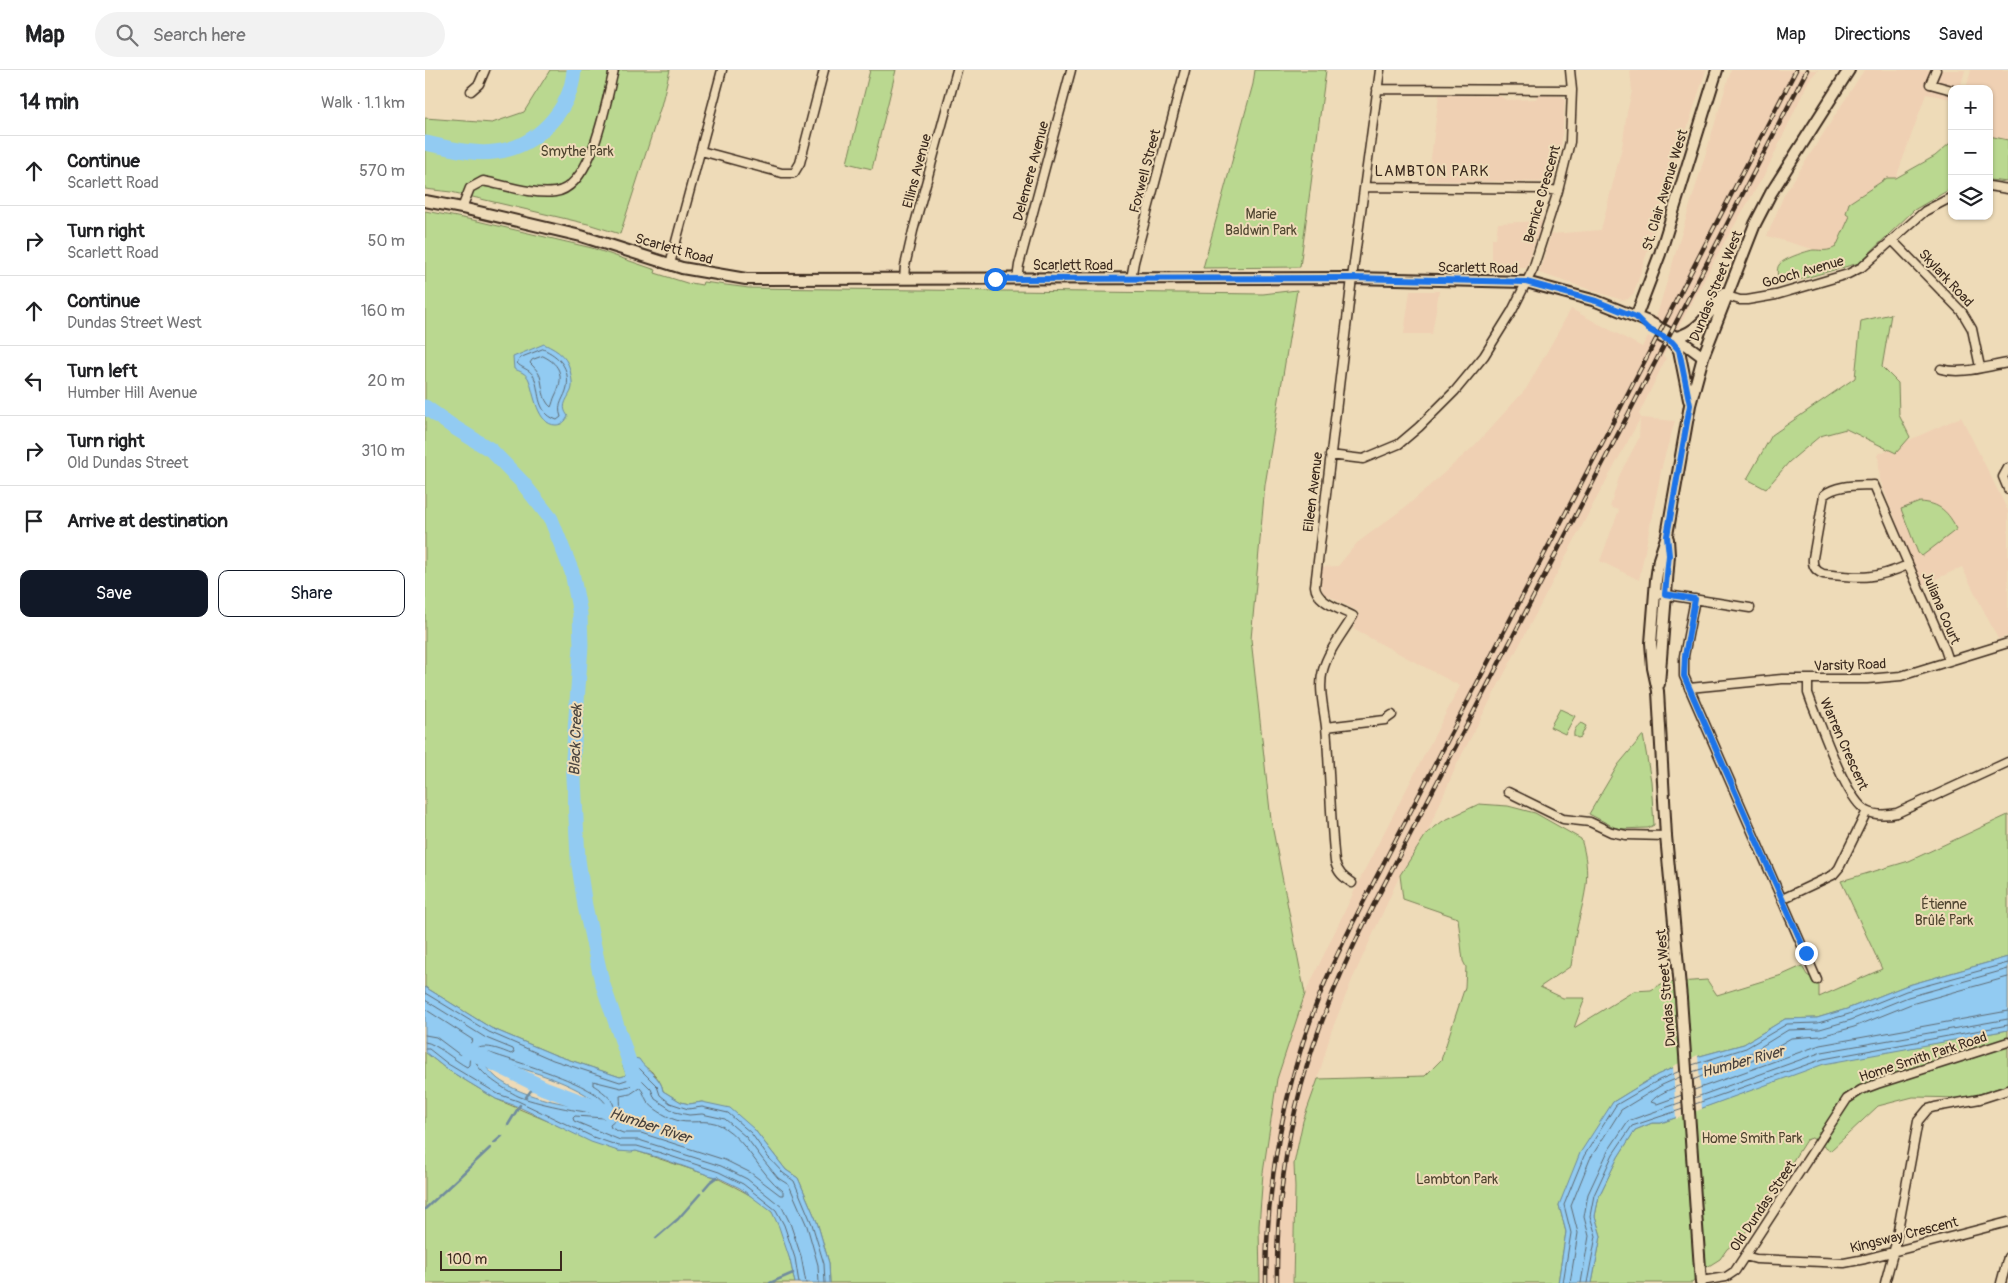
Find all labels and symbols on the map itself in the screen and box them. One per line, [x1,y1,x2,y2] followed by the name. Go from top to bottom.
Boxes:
[1009,119,1053,223] street label: Delemere Avenue
[1126,127,1164,215] street label: Foxwell Street
[1638,127,1692,253] street label: St. Clair Avenue West
[899,132,935,210] street label: Ellins Avenue
[540,143,614,160] park label: Smythe Park
[1520,143,1564,245] street label: Bernice Crescent
[1375,162,1489,181] district label: LAMBTON PARK
[1225,206,1297,239] park label: Marie Baldwin Park
[1686,228,1746,344] street label: Dundas Street West
[633,230,715,268] street label: Scarlett Road
[1915,246,1977,310] street label: Skylark Road
[1760,252,1846,292] street label: Gooch Avenue
[1033,257,1113,274] street label: Scarlett Road
[1438,259,1518,277] street label: Scarlett Road
[984,268,1007,291] route start
[1300,451,1326,533] street label: Eileen Avenue
[1918,569,1964,647] street label: Juliana Court
[1814,655,1887,675] street label: Varsity Road
[1816,695,1872,793] street label: Warren Crescent
[565,702,587,776] water label: Black Creek
[1915,895,1973,929] park label: Étienne Brûlé Park
[1652,928,1680,1047] street label: Dundas Street West
[1795,942,1818,965] route end
[1857,1028,1989,1086] street label: Home Smith Park Road
[1700,1041,1788,1082] water label: Humber River
[607,1104,695,1149] water label: Humber River
[1701,1130,1803,1147] park label: Home Smith Park
[1726,1157,1800,1255] street label: Old Dundas Street
[1416,1171,1498,1188] park label: Lambton Park
[1848,1213,1960,1257] street label: Kingsway Crescent
[440,1248,563,1271] scale bar

